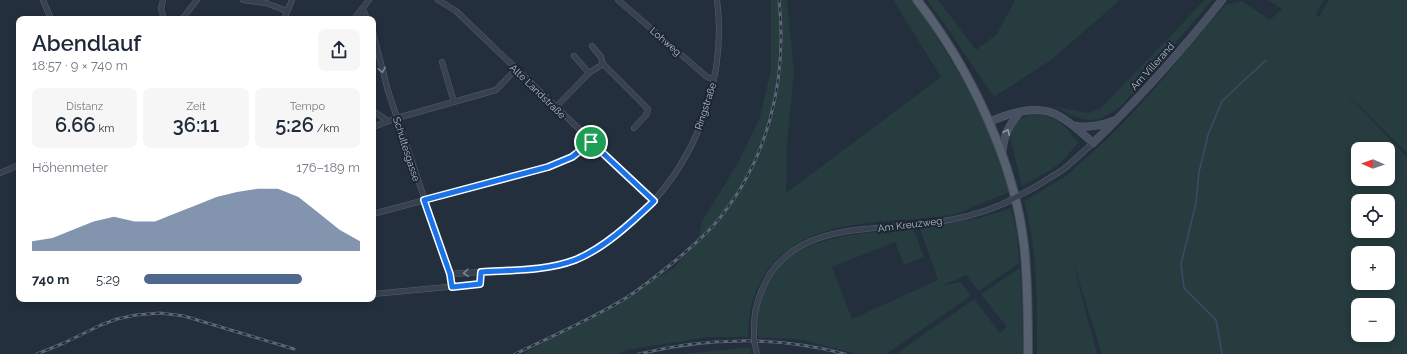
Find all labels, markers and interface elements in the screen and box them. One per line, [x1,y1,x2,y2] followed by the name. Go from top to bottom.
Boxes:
[648,25,683,58] street label: Lohweg
[318,29,360,71] button: share
[32,30,141,56] text: Abendlauf
[1128,41,1176,92] street label: Am Villerand
[32,58,128,73] text: 18:57 · 9 × 740 m
[508,62,568,121] street label: Alte Landstraße
[378,67,386,73] one-way arrow
[693,81,718,131] street label: Ringstraße
[66,100,103,113] text: Distanz
[186,100,206,113] text: Zeit
[290,100,325,113] text: Tempo
[55,113,96,137] text: 6.66
[173,113,219,137] text: 36:11
[275,113,314,137] text: 5:26
[391,116,422,183] street label: Schultesgasse
[96,122,114,135] text: km
[314,122,339,135] text: /km
[574,125,608,159] pin
[1002,128,1010,136] one-way arrow
[580,131,602,153] icon: arrive
[1351,142,1395,186] north arrow
[1351,142,1395,342] map controls
[32,160,108,175] text: Höhenmeter
[296,160,360,175] text: 176–189 m
[1351,194,1395,238] button: locate
[877,215,943,234] street label: Am Kreuzweg
[1351,246,1395,290] button: +
[463,269,469,278] one-way arrow
[32,272,69,287] text: 740 m
[96,272,120,287] text: 5:29
[1351,298,1395,342] button: −

